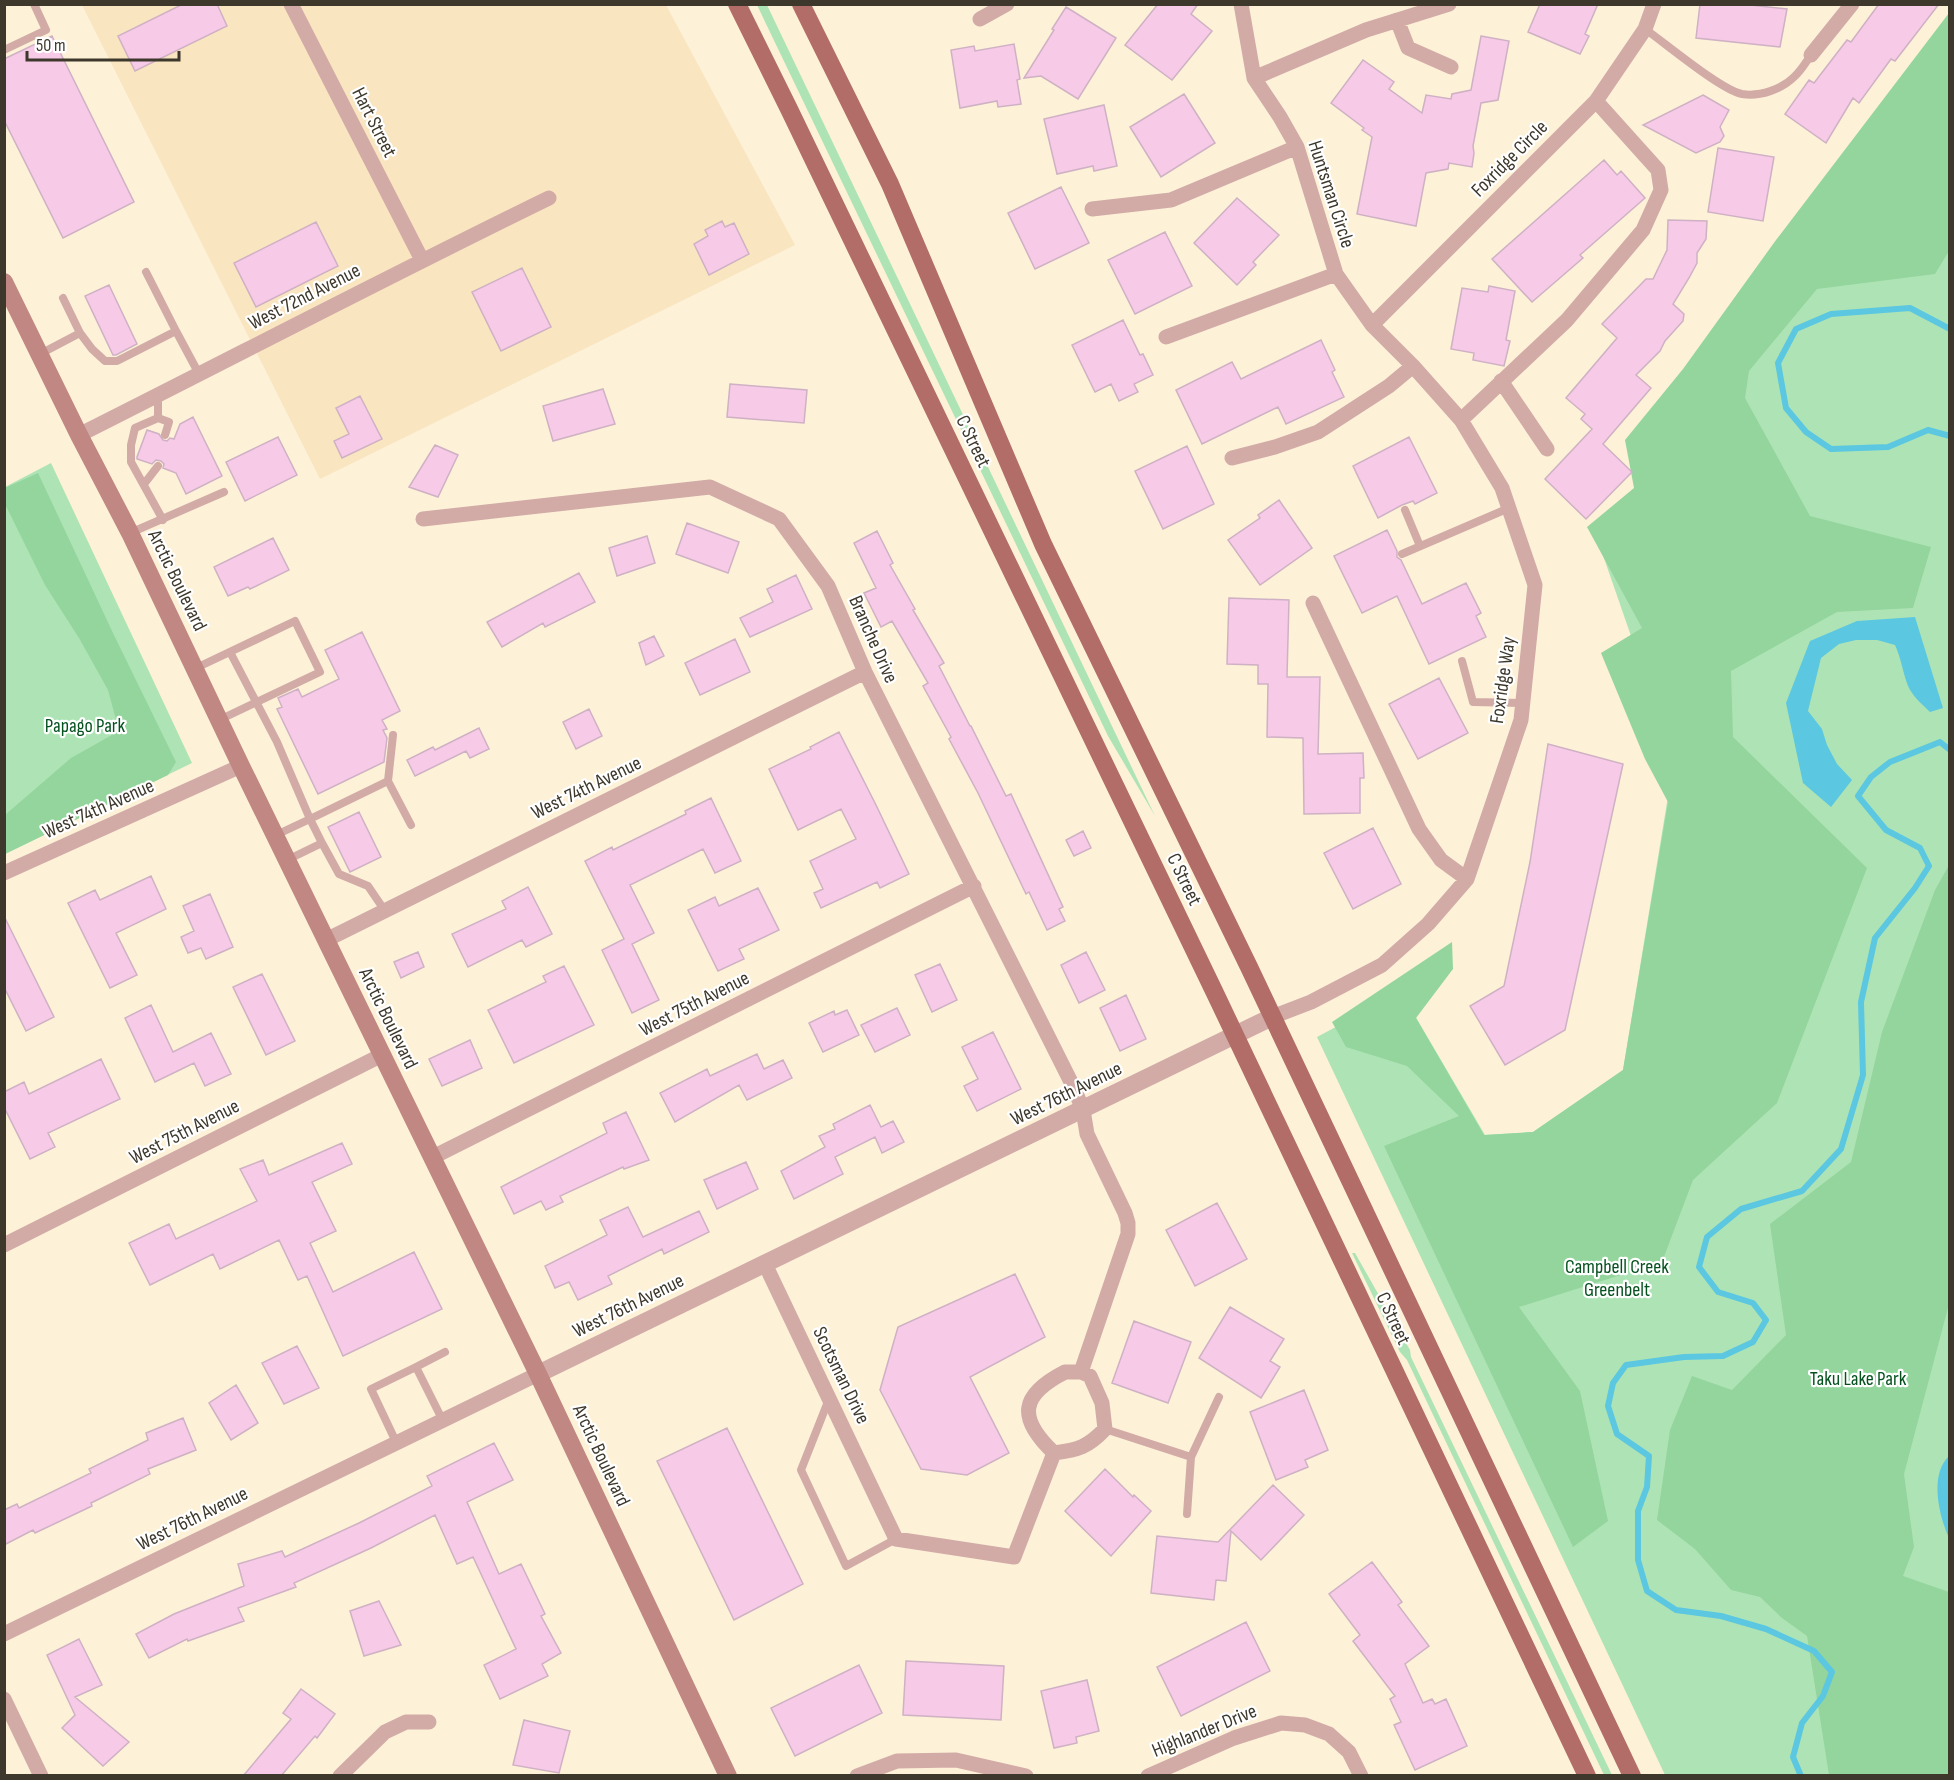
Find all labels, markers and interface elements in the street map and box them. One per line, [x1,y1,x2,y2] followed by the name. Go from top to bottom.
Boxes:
[27,24,178,62] scale bar
[36,35,66,56] text: 50 m
[346,83,402,161] street label: Hart Street
[1466,115,1553,202] street label: Foxridge Circle
[1302,138,1360,251] street label: Huntsman Circle
[244,258,364,335] street label: West 72nd Avenue
[950,411,996,471] street label: C Street
[142,525,212,635] street label: Arctic Boulevard
[843,592,903,687] street label: Branche Drive
[1485,635,1521,725] street label: Foxridge Way
[45,714,126,738] park label: Papago Park
[528,751,645,825] street label: West 74th Avenue
[39,774,158,844] street label: West 74th Avenue
[1161,849,1207,909] street label: C Street
[353,963,423,1073] street label: Arctic Boulevard
[636,966,753,1042] street label: West 75th Avenue
[1007,1057,1126,1131] street label: West 76th Avenue
[126,1094,243,1170] street label: West 75th Avenue
[1565,1255,1669,1302] park label: Campbell Creek Greenbelt
[569,1269,688,1343] street label: West 76th Avenue
[1371,1288,1416,1348] street label: C Street
[807,1323,875,1428] street label: Scotsman Drive
[1810,1367,1907,1391] park label: Taku Lake Park
[567,1400,635,1510] street label: Arctic Boulevard
[133,1482,252,1556] street label: West 76th Avenue
[1149,1699,1260,1763] street label: Highlander Drive

